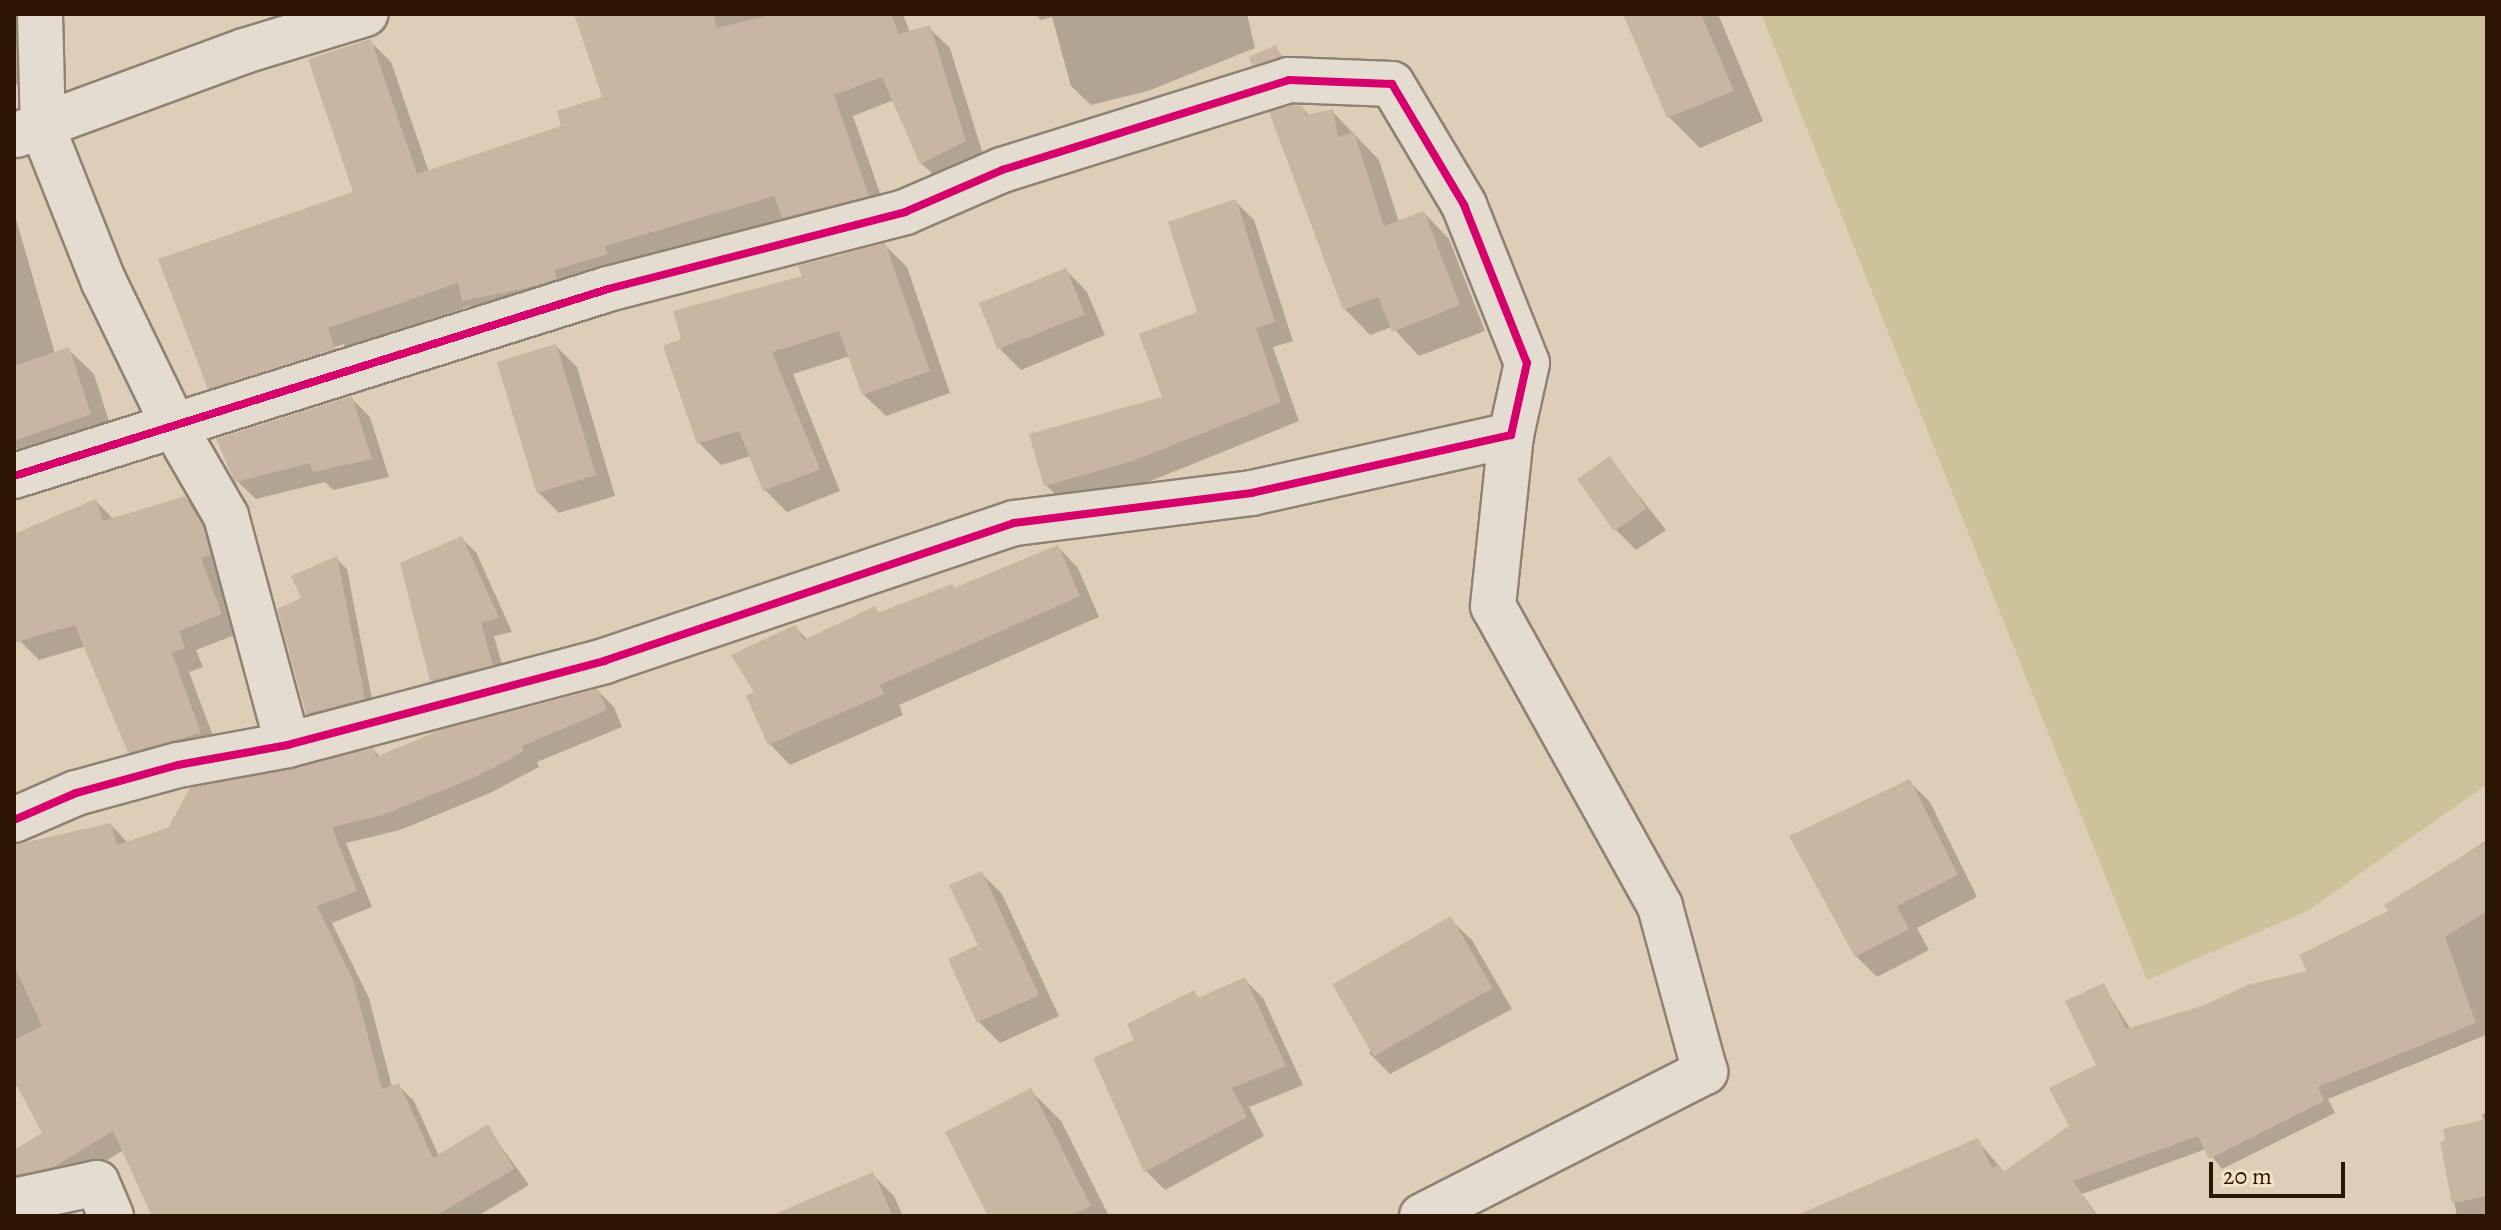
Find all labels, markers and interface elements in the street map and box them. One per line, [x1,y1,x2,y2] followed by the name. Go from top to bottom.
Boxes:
[2213,1146,2349,1196] scale bar
[2223,1160,2272,1192] text: 20 m

